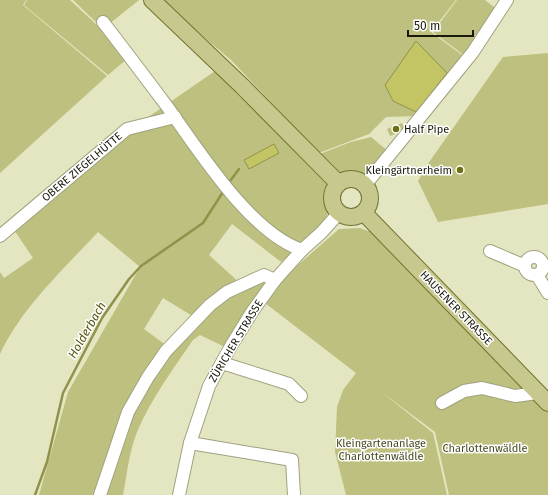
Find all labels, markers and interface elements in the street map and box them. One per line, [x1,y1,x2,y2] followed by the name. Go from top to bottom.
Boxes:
[408,12,473,38] scale bar
[414,19,440,33] text: 50 m
[404,123,449,136] place label: Half Pipe
[391,124,401,134] marker: Half Pipe
[39,129,125,204] street label: OBERE ZIEGELHÜTTE
[365,164,452,177] place label: Kleingärtnerheim
[455,165,465,175] marker: Kleingärtnerheim
[417,268,495,348] street label: HAUSENER STRASSE
[205,297,266,385] street label: ZÜRICHER STRASSE
[65,299,109,361] water label: Holderbach
[336,437,426,463] park label: Kleingartenanlage Charlottenwäldle
[442,442,528,455] park label: Charlottenwäldle

